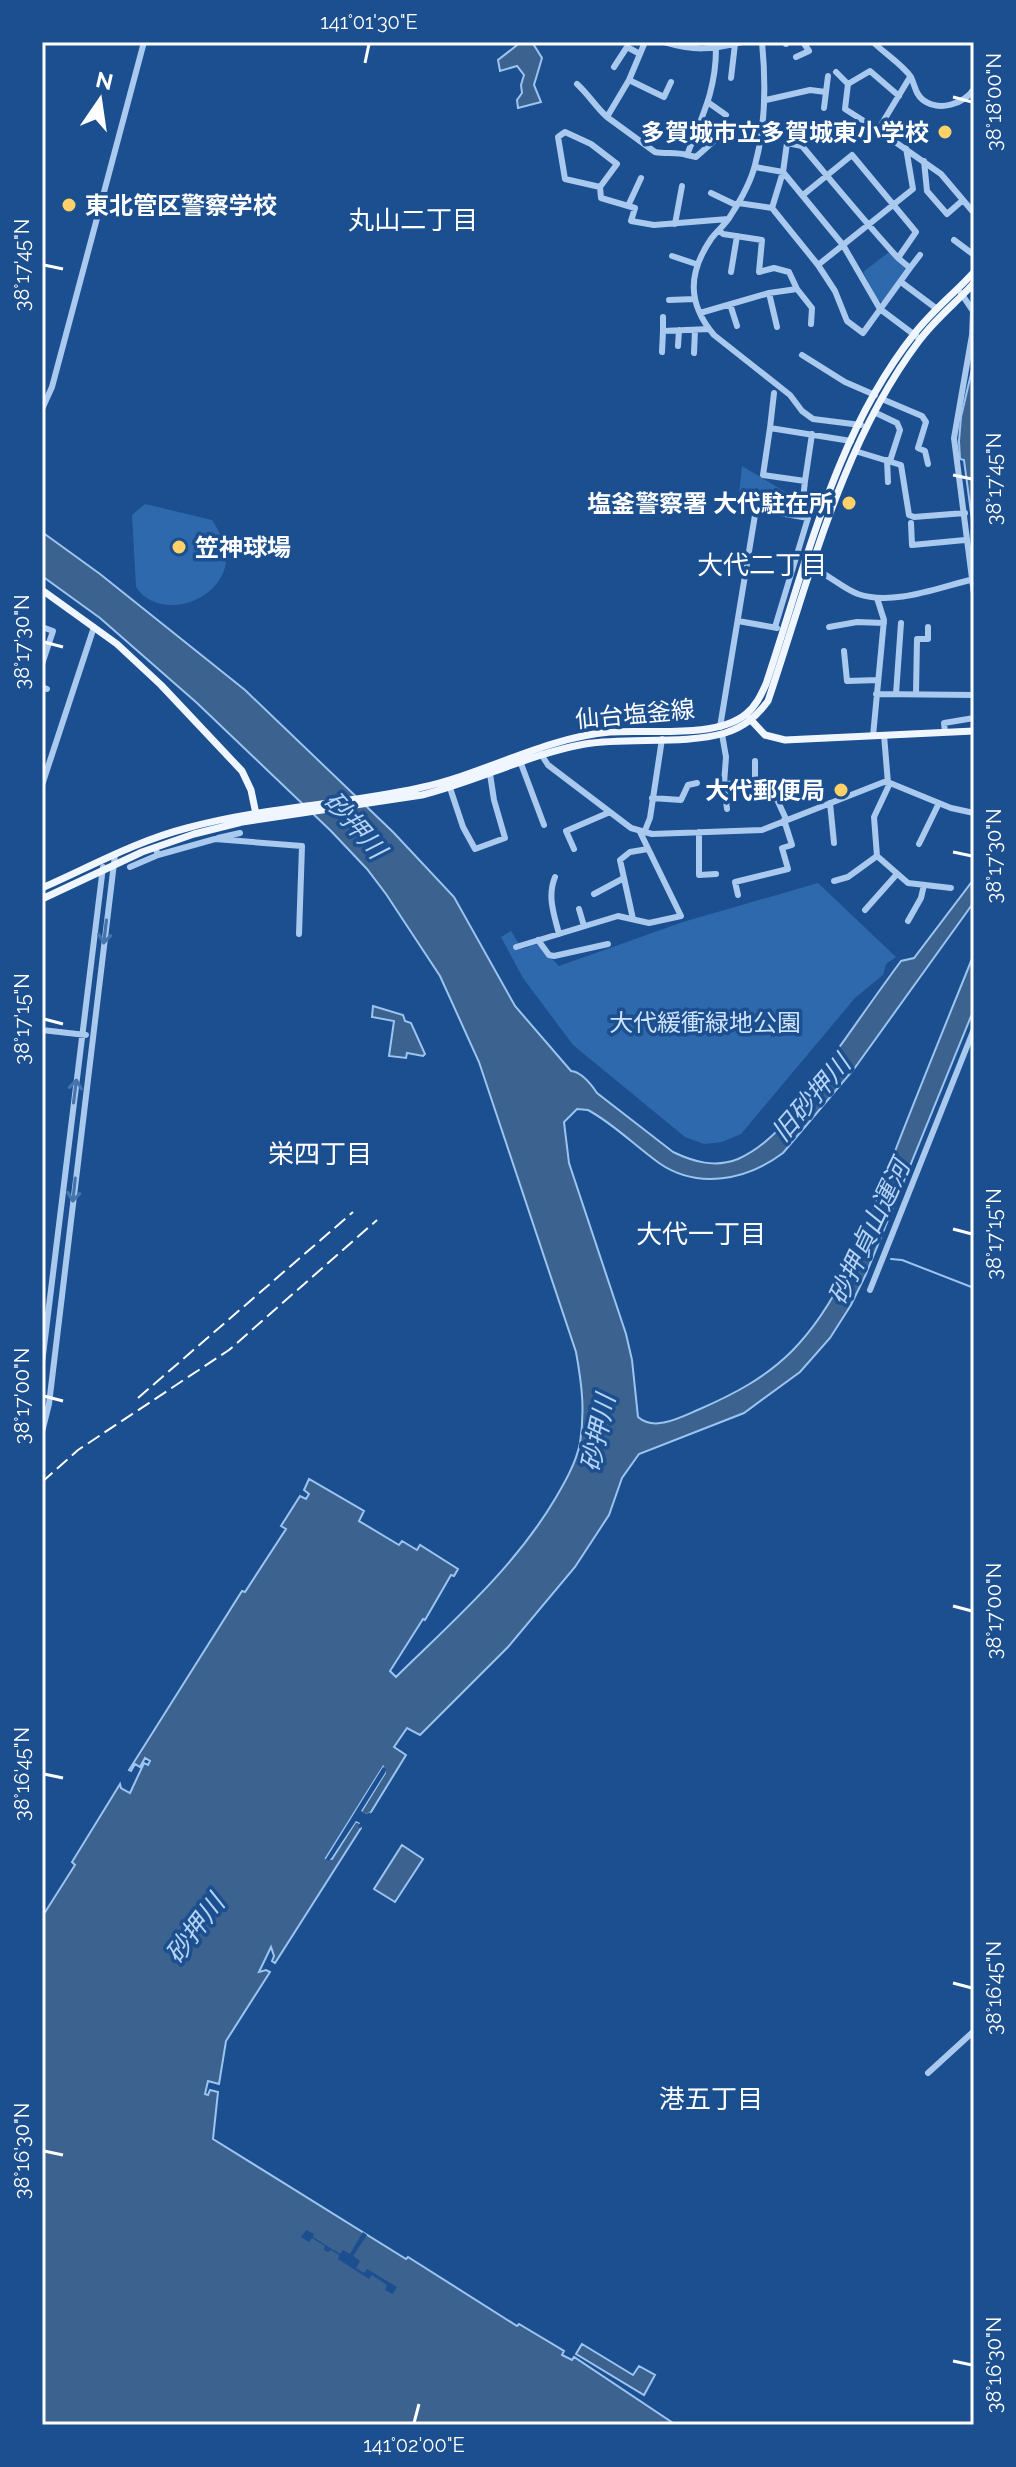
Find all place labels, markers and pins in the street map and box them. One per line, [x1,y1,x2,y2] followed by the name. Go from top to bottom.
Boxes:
[641,118,929,147] place label: 多賀城市立多賀城東小学校
[936,123,954,141] marker: 多賀城市立多賀城東小学校
[85,191,277,220] place label: 東北管区警察学校
[60,196,78,214] marker: 東北管区警察学校
[587,489,833,518] place label: 塩釜警察署 大代駐在所
[840,494,858,512] marker: 塩釜警察署 大代駐在所
[195,533,291,562] place label: 笠神球場
[170,538,188,556] marker: 笠神球場
[705,776,825,805] place label: 大代郵便局
[832,781,850,799] marker: 大代郵便局

